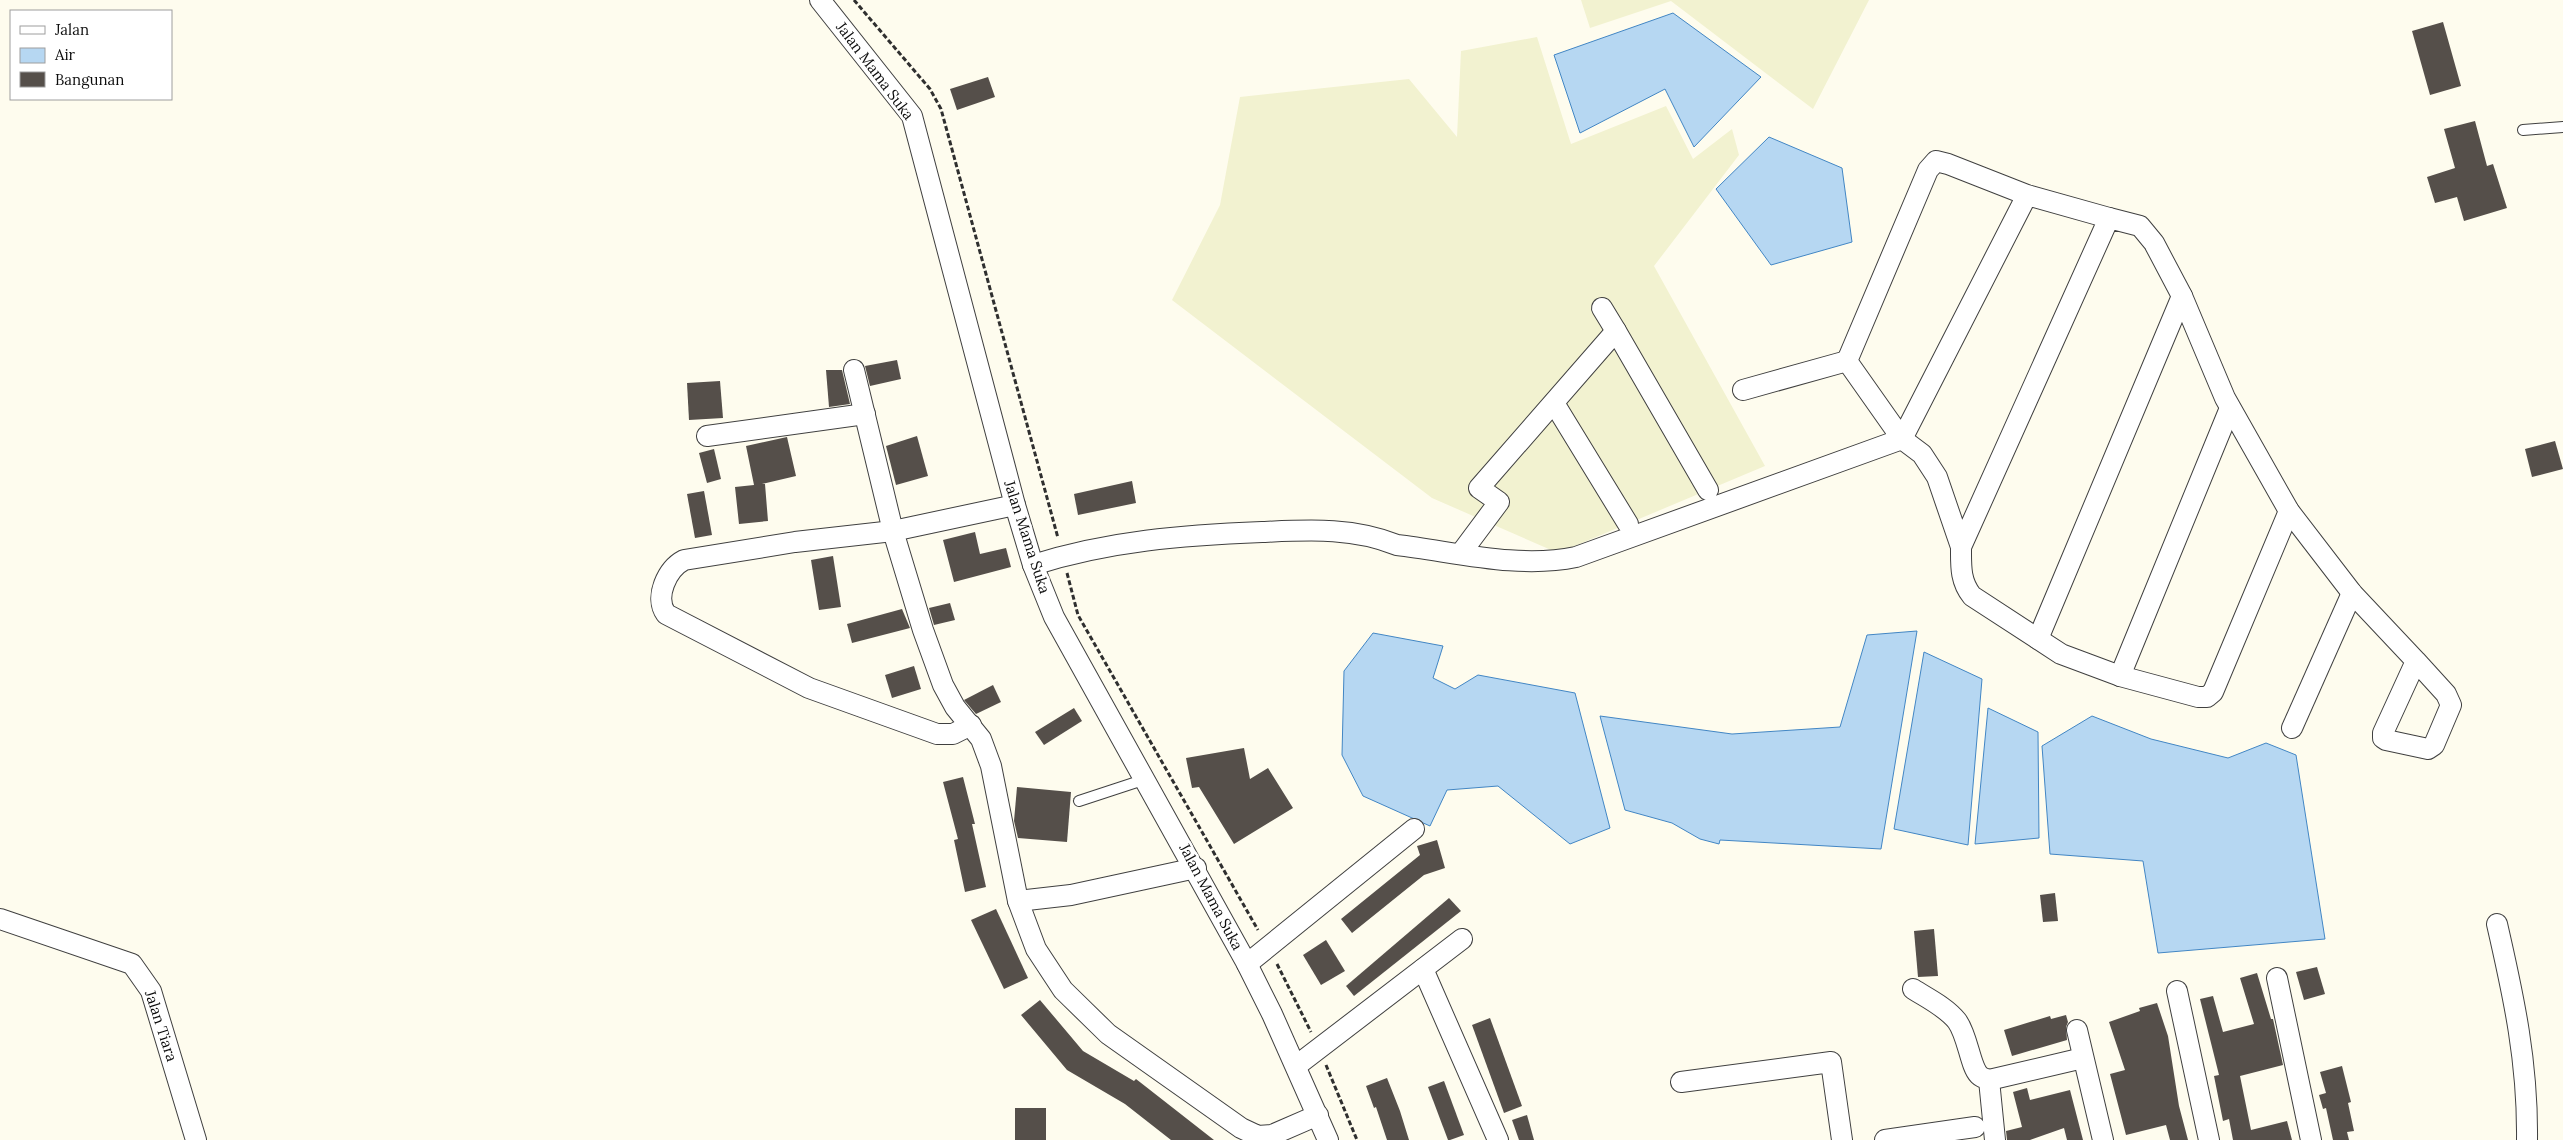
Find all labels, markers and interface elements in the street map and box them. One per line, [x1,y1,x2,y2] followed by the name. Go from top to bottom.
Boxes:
[10,10,172,100] legend
[832,17,919,124] street label: Jalan Mama Suka
[54,20,89,39] text: Jalan
[54,45,76,64] text: Air
[55,70,124,89] text: Bangunan
[1000,477,1055,596] street label: Jalan Mama Suka
[1175,839,1248,953] street label: Jalan Mama Suka
[141,987,182,1064] street label: Jalan Tiara

